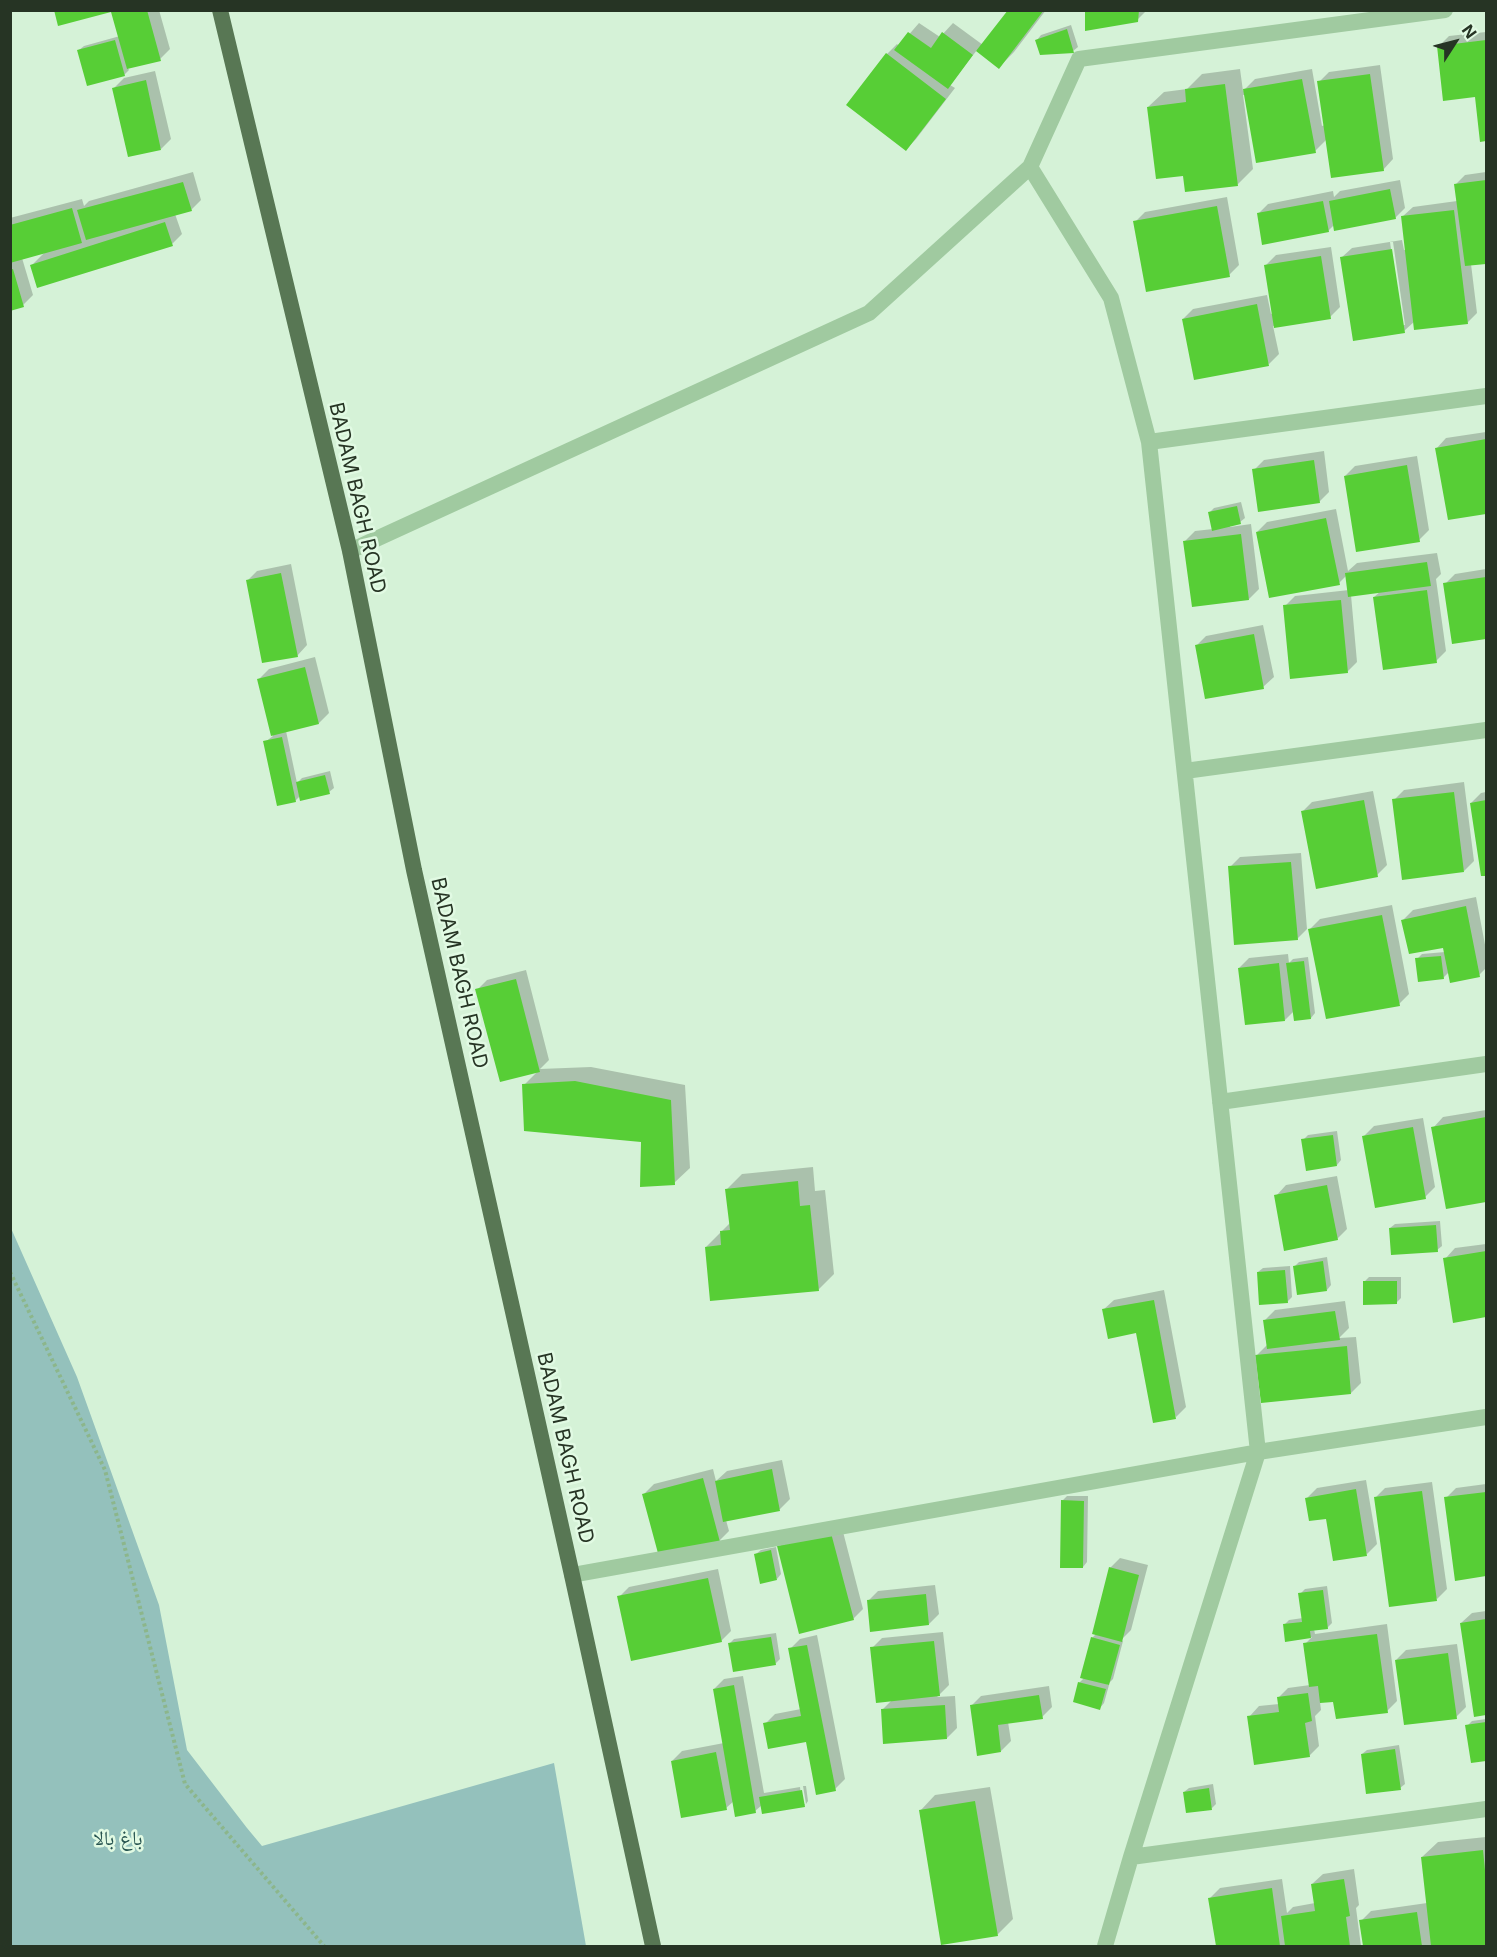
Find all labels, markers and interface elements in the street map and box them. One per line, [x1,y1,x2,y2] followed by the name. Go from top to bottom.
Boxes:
[1425,12,1485,72] north arrow
[1458,21,1481,42] text: N
[323,400,391,596] street label: BADAM BAGH ROAD
[425,875,493,1071] street label: BADAM BAGH ROAD
[531,1350,599,1546] street label: BADAM BAGH ROAD
[93,1827,143,1851] park label: باغ بالا

